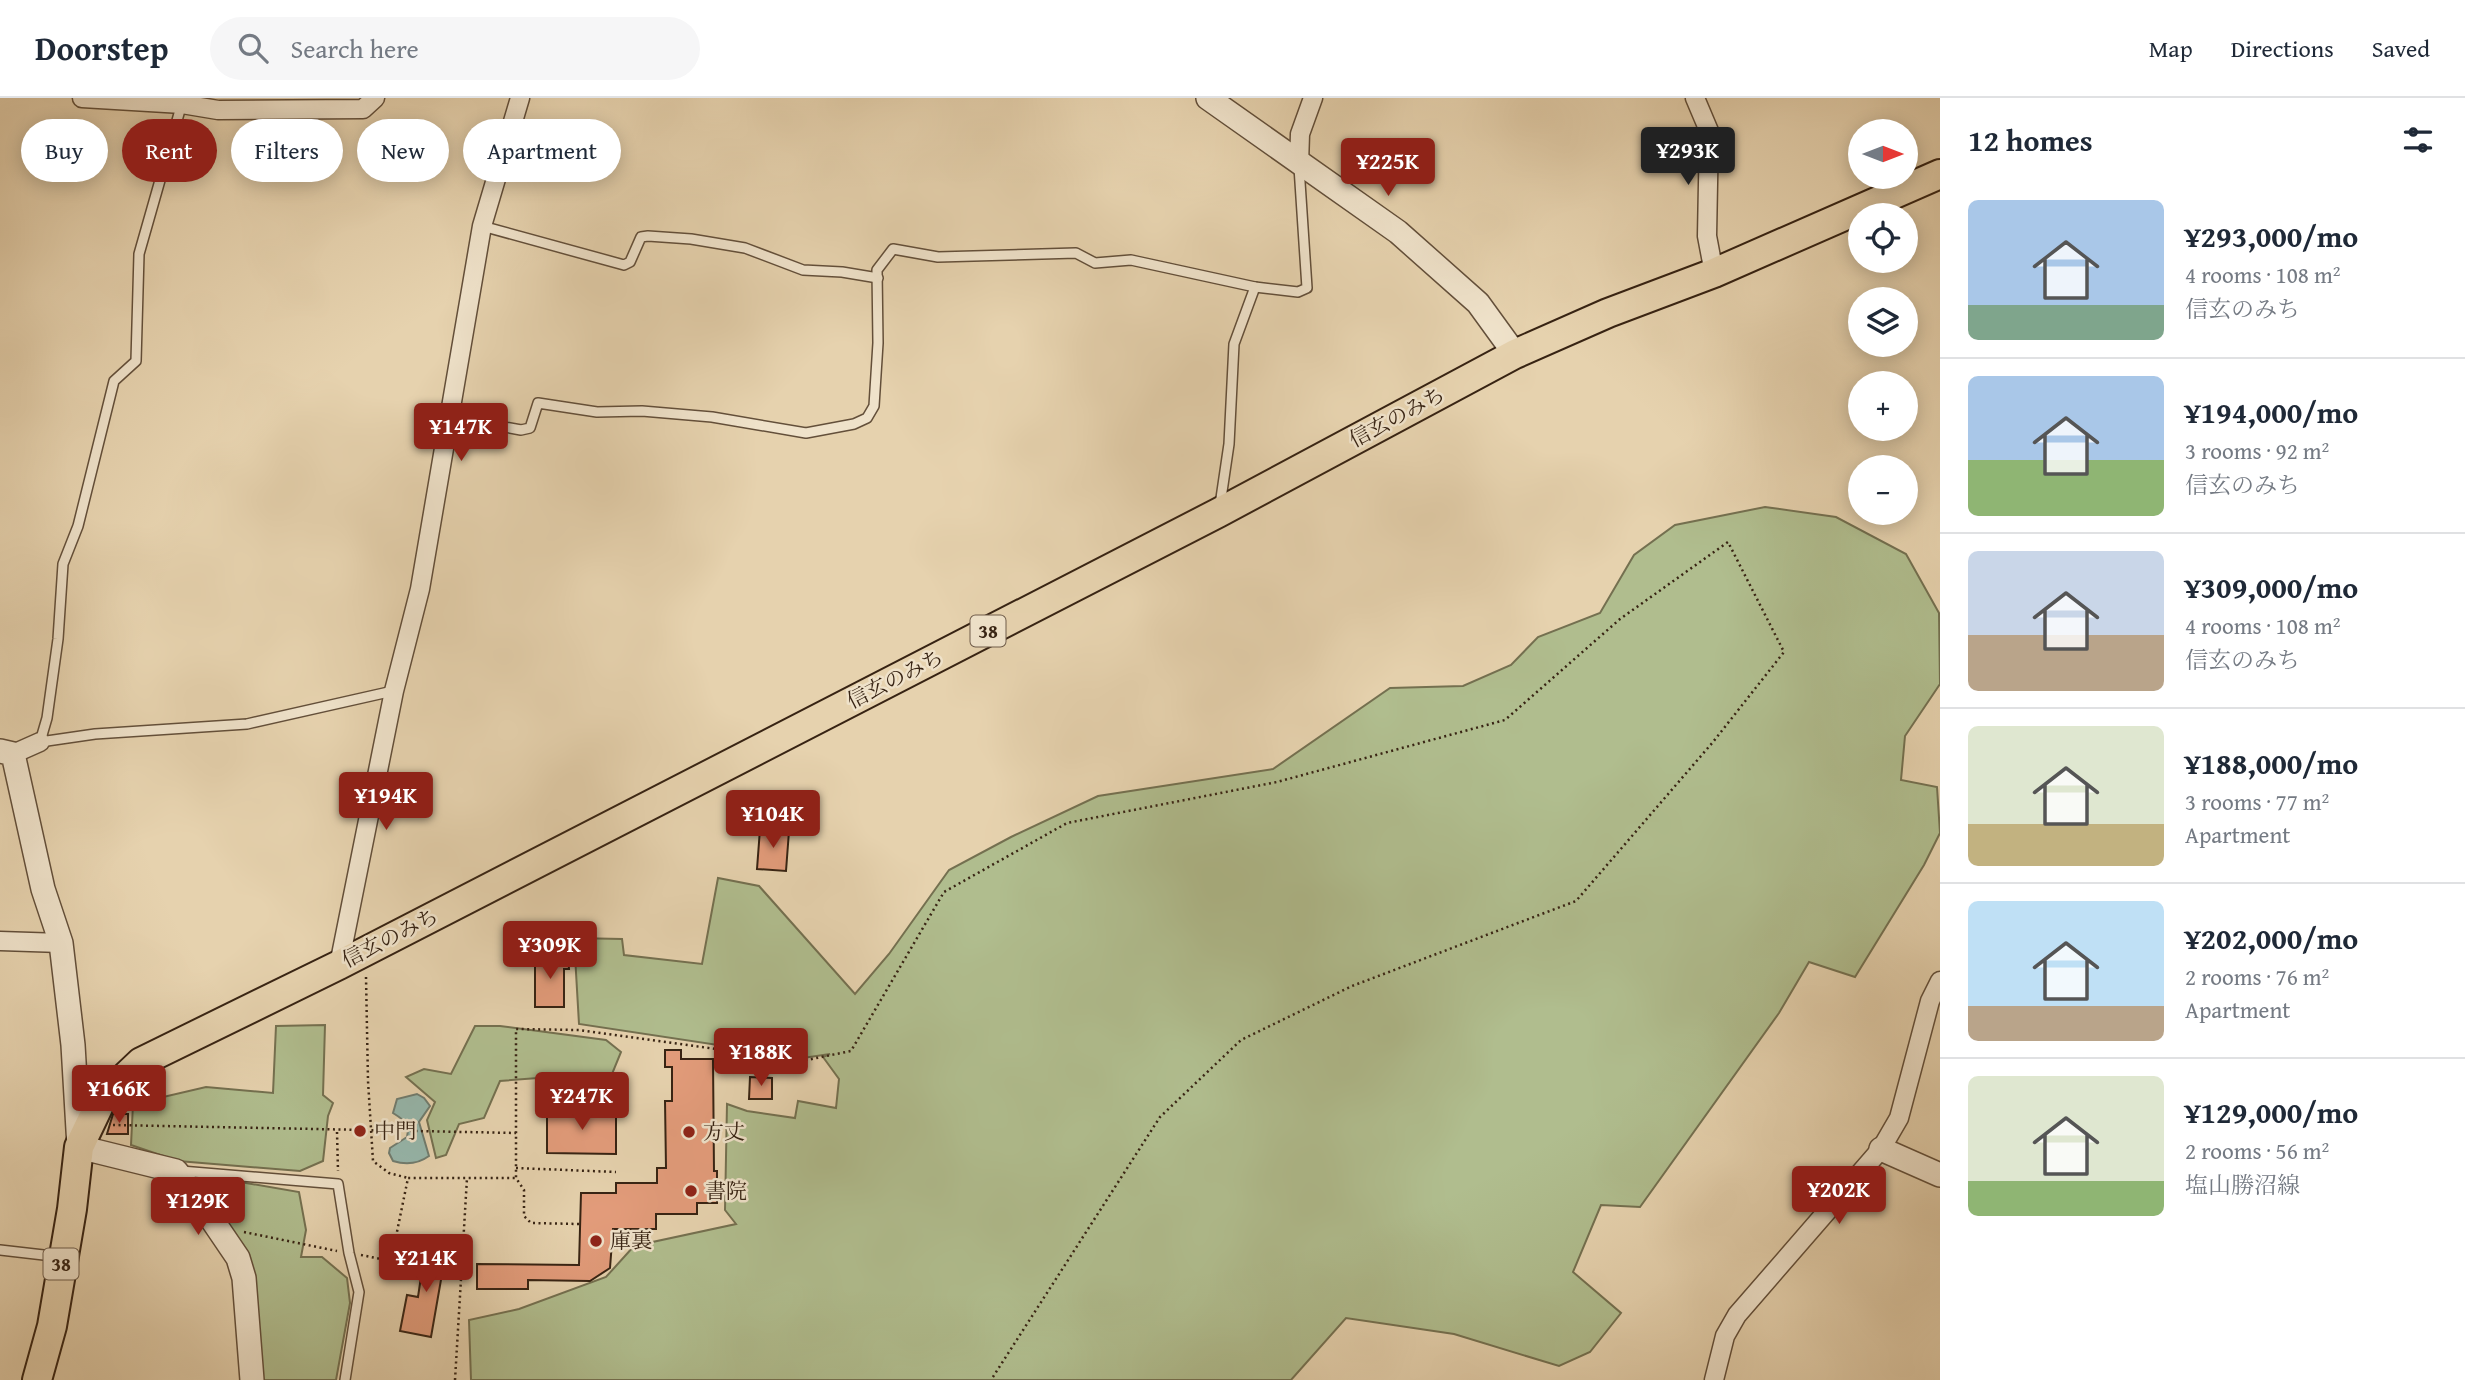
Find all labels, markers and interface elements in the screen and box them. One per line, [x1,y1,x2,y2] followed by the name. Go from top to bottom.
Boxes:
[210,17,700,80] search box
[35,24,168,72] text: Doorstep
[234,29,272,67] icon: search
[290,29,419,68] text: Search here
[2149,31,2193,66] text: Map
[2231,31,2334,66] text: Directions
[2372,31,2430,66] text: Saved
[1968,118,2093,162] text: 12 homes
[21,119,108,182] chip: Buy
[122,119,217,182] chip: Rent
[231,119,343,182] chip: Filters
[357,119,449,182] chip: New
[463,119,621,182] chip: Apartment
[1848,119,1918,189] north arrow
[1848,119,1918,525] map controls
[2399,121,2437,159] icon: filters
[1639,127,1737,187] pin: ¥293K
[1657,133,1719,166] text: ¥293K
[1339,139,1437,198] pin: ¥225K
[1357,144,1419,177] text: ¥225K
[1848,203,1918,273] button: locate
[2185,214,2358,258] text: ¥293,000/mo
[2024,228,2108,312] icon: home
[2185,258,2340,291] text: 4 rooms · 108 m²
[1848,287,1918,357] button: layers
[2185,292,2300,325] text: 信玄のみち
[1848,371,1918,441] button: +
[1343,378,1450,455] street label: 信玄のみち
[2185,390,2358,434] text: ¥194,000/mo
[412,404,510,463] pin: ¥147K
[2024,404,2108,488] icon: home
[430,409,492,442] text: ¥147K
[2185,434,2329,467] text: 3 rooms · 92 m²
[1848,455,1918,525] button: −
[2185,468,2300,501] text: 信玄のみち
[2185,565,2358,609] text: ¥309,000/mo
[2024,579,2108,663] icon: home
[2185,609,2340,642] text: 4 rooms · 108 m²
[970,616,1006,646] road number: 38
[841,641,949,716] street label: 信玄のみち
[2185,643,2300,676] text: 信玄のみち
[2185,741,2358,785] text: ¥188,000/mo
[2024,754,2108,838] icon: home
[337,772,435,832] pin: ¥194K
[355,778,417,811] text: ¥194K
[2185,785,2329,818] text: 3 rooms · 77 m²
[724,790,822,850] pin: ¥104K
[742,796,804,829] text: ¥104K
[2185,818,2290,851] text: Apartment
[336,900,444,975] street label: 信玄のみち
[2185,916,2358,960] text: ¥202,000/mo
[501,922,599,981] pin: ¥309K
[519,927,581,960] text: ¥309K
[2024,929,2108,1013] icon: home
[2185,960,2329,993] text: 2 rooms · 76 m²
[2185,993,2290,1026] text: Apartment
[712,1028,810,1088] pin: ¥188K
[730,1034,792,1067] text: ¥188K
[70,1066,168,1125] pin: ¥166K
[88,1071,150,1104] text: ¥166K
[533,1072,631,1132] pin: ¥247K
[551,1078,613,1111] text: ¥247K
[2185,1090,2358,1134] text: ¥129,000/mo
[2024,1104,2108,1188] icon: home
[374,1115,416,1146] place label: 中門
[703,1116,745,1147] place label: 方丈
[352,1123,368,1139] marker: 中門
[681,1124,697,1140] marker: 方丈
[2185,1134,2329,1167] text: 2 rooms · 56 m²
[1790,1166,1888,1226] pin: ¥202K
[2185,1168,2300,1201] text: 塩山勝沼線
[1808,1172,1870,1205] text: ¥202K
[705,1175,747,1206] place label: 書院
[149,1178,247,1237] pin: ¥129K
[167,1183,229,1216] text: ¥129K
[683,1183,699,1199] marker: 書院
[610,1225,652,1256] place label: 庫裏
[588,1233,604,1249] marker: 庫裏
[377,1234,475,1294] pin: ¥214K
[395,1240,457,1273] text: ¥214K
[43,1248,78,1280] road number: 38

